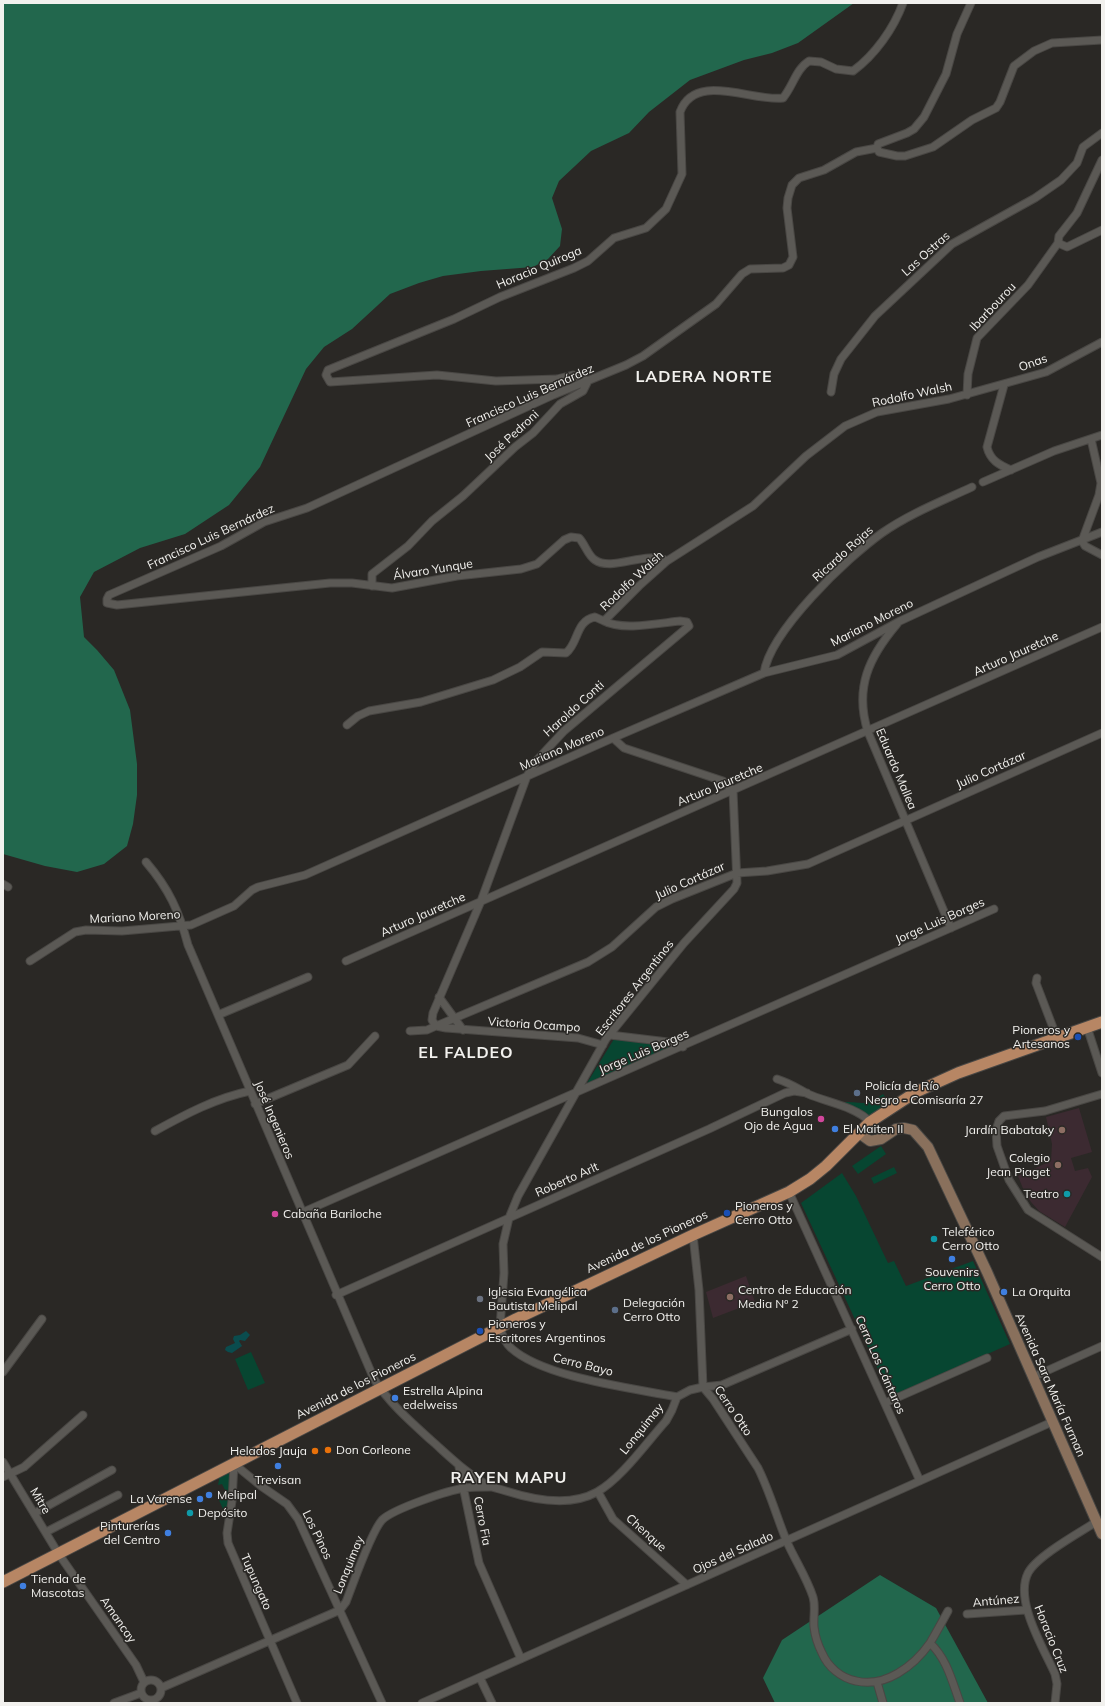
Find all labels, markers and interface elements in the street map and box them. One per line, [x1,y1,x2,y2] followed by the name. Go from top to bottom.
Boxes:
[899,229,953,279] street label: Las Ostras
[494,244,584,292] street label: Horacio Quiroga
[967,280,1019,334] street label: Ibarbourou
[1017,351,1049,375] street label: Onas
[464,361,596,431] street label: Francisco Luis Bernárdez
[636,367,772,387] district label: LADERA NORTE
[871,379,953,411] street label: Rodolfo Walsh
[482,407,542,465] street label: José Pedroni
[145,501,277,573] street label: Francisco Luis Bernárdez
[810,523,876,585] street label: Ricardo Rojas
[597,548,667,614] street label: Rodolfo Walsh
[392,557,474,583] street label: Álvaro Yunque
[828,596,916,650] street label: Mariano Moreno
[971,629,1061,679] street label: Arturo Jauretche
[541,678,607,740] street label: Haroldo Conti
[518,724,606,774] street label: Mariano Moreno
[872,726,920,812] street label: Eduardo Mallea
[954,748,1028,792] street label: Julio Cortázar
[675,761,765,809] street label: Arturo Jauretche
[653,859,727,903] street label: Julio Cortázar
[378,890,468,940] street label: Arturo Jauretche
[893,895,987,947] street label: Jorge Luis Borges
[89,907,181,927] street label: Mariano Moreno
[593,937,677,1039] street label: Escritores Argentinos
[487,1015,581,1035] street label: Victoria Ocampo
[1012,1023,1070,1051] place label: Pioneros y Artesanos
[597,1027,691,1077] street label: Jorge Luis Borges
[1073,1032,1083,1042] marker: Pioneros y Artesanos
[418,1043,514,1063] district label: EL FALDEO
[251,1079,297,1161] street label: José Ingenieros
[865,1079,983,1107] place label: Policía de Río Negro - Comisaría 27
[852,1088,862,1098] marker: Policía de Río Negro - Comisaría 27
[744,1105,813,1133] place label: Bungalos Ojo de Agua
[816,1114,826,1124] marker: Bungalos Ojo de Agua
[843,1122,903,1136] place label: El Maiten II
[965,1123,1054,1137] place label: Jardín Babataky
[830,1124,840,1134] marker: El Maiten II
[1057,1125,1067,1135] marker: Jardín Babataky
[986,1151,1050,1179] place label: Colegio Jean Piaget
[533,1160,601,1200] street label: Roberto Arlt
[1053,1160,1063,1170] marker: Colegio Jean Piaget
[1024,1187,1059,1201] place label: Teatro
[1062,1189,1072,1199] marker: Teatro
[735,1199,793,1227] place label: Pioneros y Cerro Otto
[283,1207,382,1221] place label: Cabaña Bariloche
[584,1207,710,1277] street label: Avenida de los Pioneros
[722,1208,732,1218] marker: Pioneros y Cerro Otto
[270,1209,280,1219] marker: Cabaña Bariloche
[942,1225,999,1253] place label: Teleférico Cerro Otto
[929,1234,939,1244] marker: Teleférico Cerro Otto
[947,1254,957,1264] marker: Souvenirs Cerro Otto
[923,1265,981,1293] place label: Souvenirs Cerro Otto
[738,1283,852,1311] place label: Centro de Educación Media Nº 2
[488,1285,587,1313] place label: Iglesia Evangélica Bautista Melipal
[1012,1285,1071,1299] place label: La Orquita
[999,1287,1009,1297] marker: La Orquita
[725,1292,735,1302] marker: Centro de Educación Media Nº 2
[475,1294,485,1304] marker: Iglesia Evangélica Bautista Melipal
[623,1296,685,1324] place label: Delegación Cerro Otto
[610,1305,620,1315] marker: Delegación Cerro Otto
[1012,1311,1088,1459] street label: Avenida Sara María Furman
[852,1314,908,1416] street label: Cerro Los Cántaros
[488,1317,606,1345] place label: Pioneros y Escritores Argentinos
[475,1326,485,1336] marker: Pioneros y Escritores Argentinos
[294,1349,418,1423] street label: Avenida de los Pioneros
[551,1351,615,1379] street label: Cerro Bayo
[711,1383,755,1439] street label: Cerro Otto
[403,1384,483,1412] place label: Estrella Alpina edelweiss
[390,1393,400,1403] marker: Estrella Alpina edelweiss
[617,1401,667,1457] street label: Lonquimay
[336,1443,411,1457] place label: Don Corleone
[230,1444,307,1458] place label: Helados Jauja
[323,1445,333,1455] marker: Don Corleone
[310,1446,320,1456] marker: Helados Jauja
[273,1461,283,1471] marker: Trevisan
[451,1468,567,1488] district label: RAYEN MAPU
[255,1473,301,1487] place label: Trevisan
[27,1485,53,1517] street label: Mitre
[217,1488,257,1502] place label: Melipal
[204,1490,214,1500] marker: Melipal
[130,1492,192,1506] place label: La Varense
[195,1494,205,1504] marker: La Varense
[470,1495,494,1547] street label: Cerro Fia
[198,1506,247,1520] place label: Depósito
[185,1508,195,1518] marker: Depósito
[299,1508,335,1562] street label: Los Pinos
[623,1511,669,1555] street label: Chenque
[100,1519,160,1547] place label: Pinturerías del Centro
[163,1528,173,1538] marker: Pinturerías del Centro
[691,1529,775,1577] street label: Ojos del Salado
[331,1534,367,1596] street label: Lonquimay
[237,1552,275,1612] street label: Tupungato
[31,1572,86,1600] place label: Tienda de Mascotas
[18,1581,28,1591] marker: Tienda de Mascotas
[972,1592,1020,1610] street label: Antúnez
[97,1594,139,1646] street label: Amancay
[1031,1603,1071,1675] street label: Horacio Cruz

